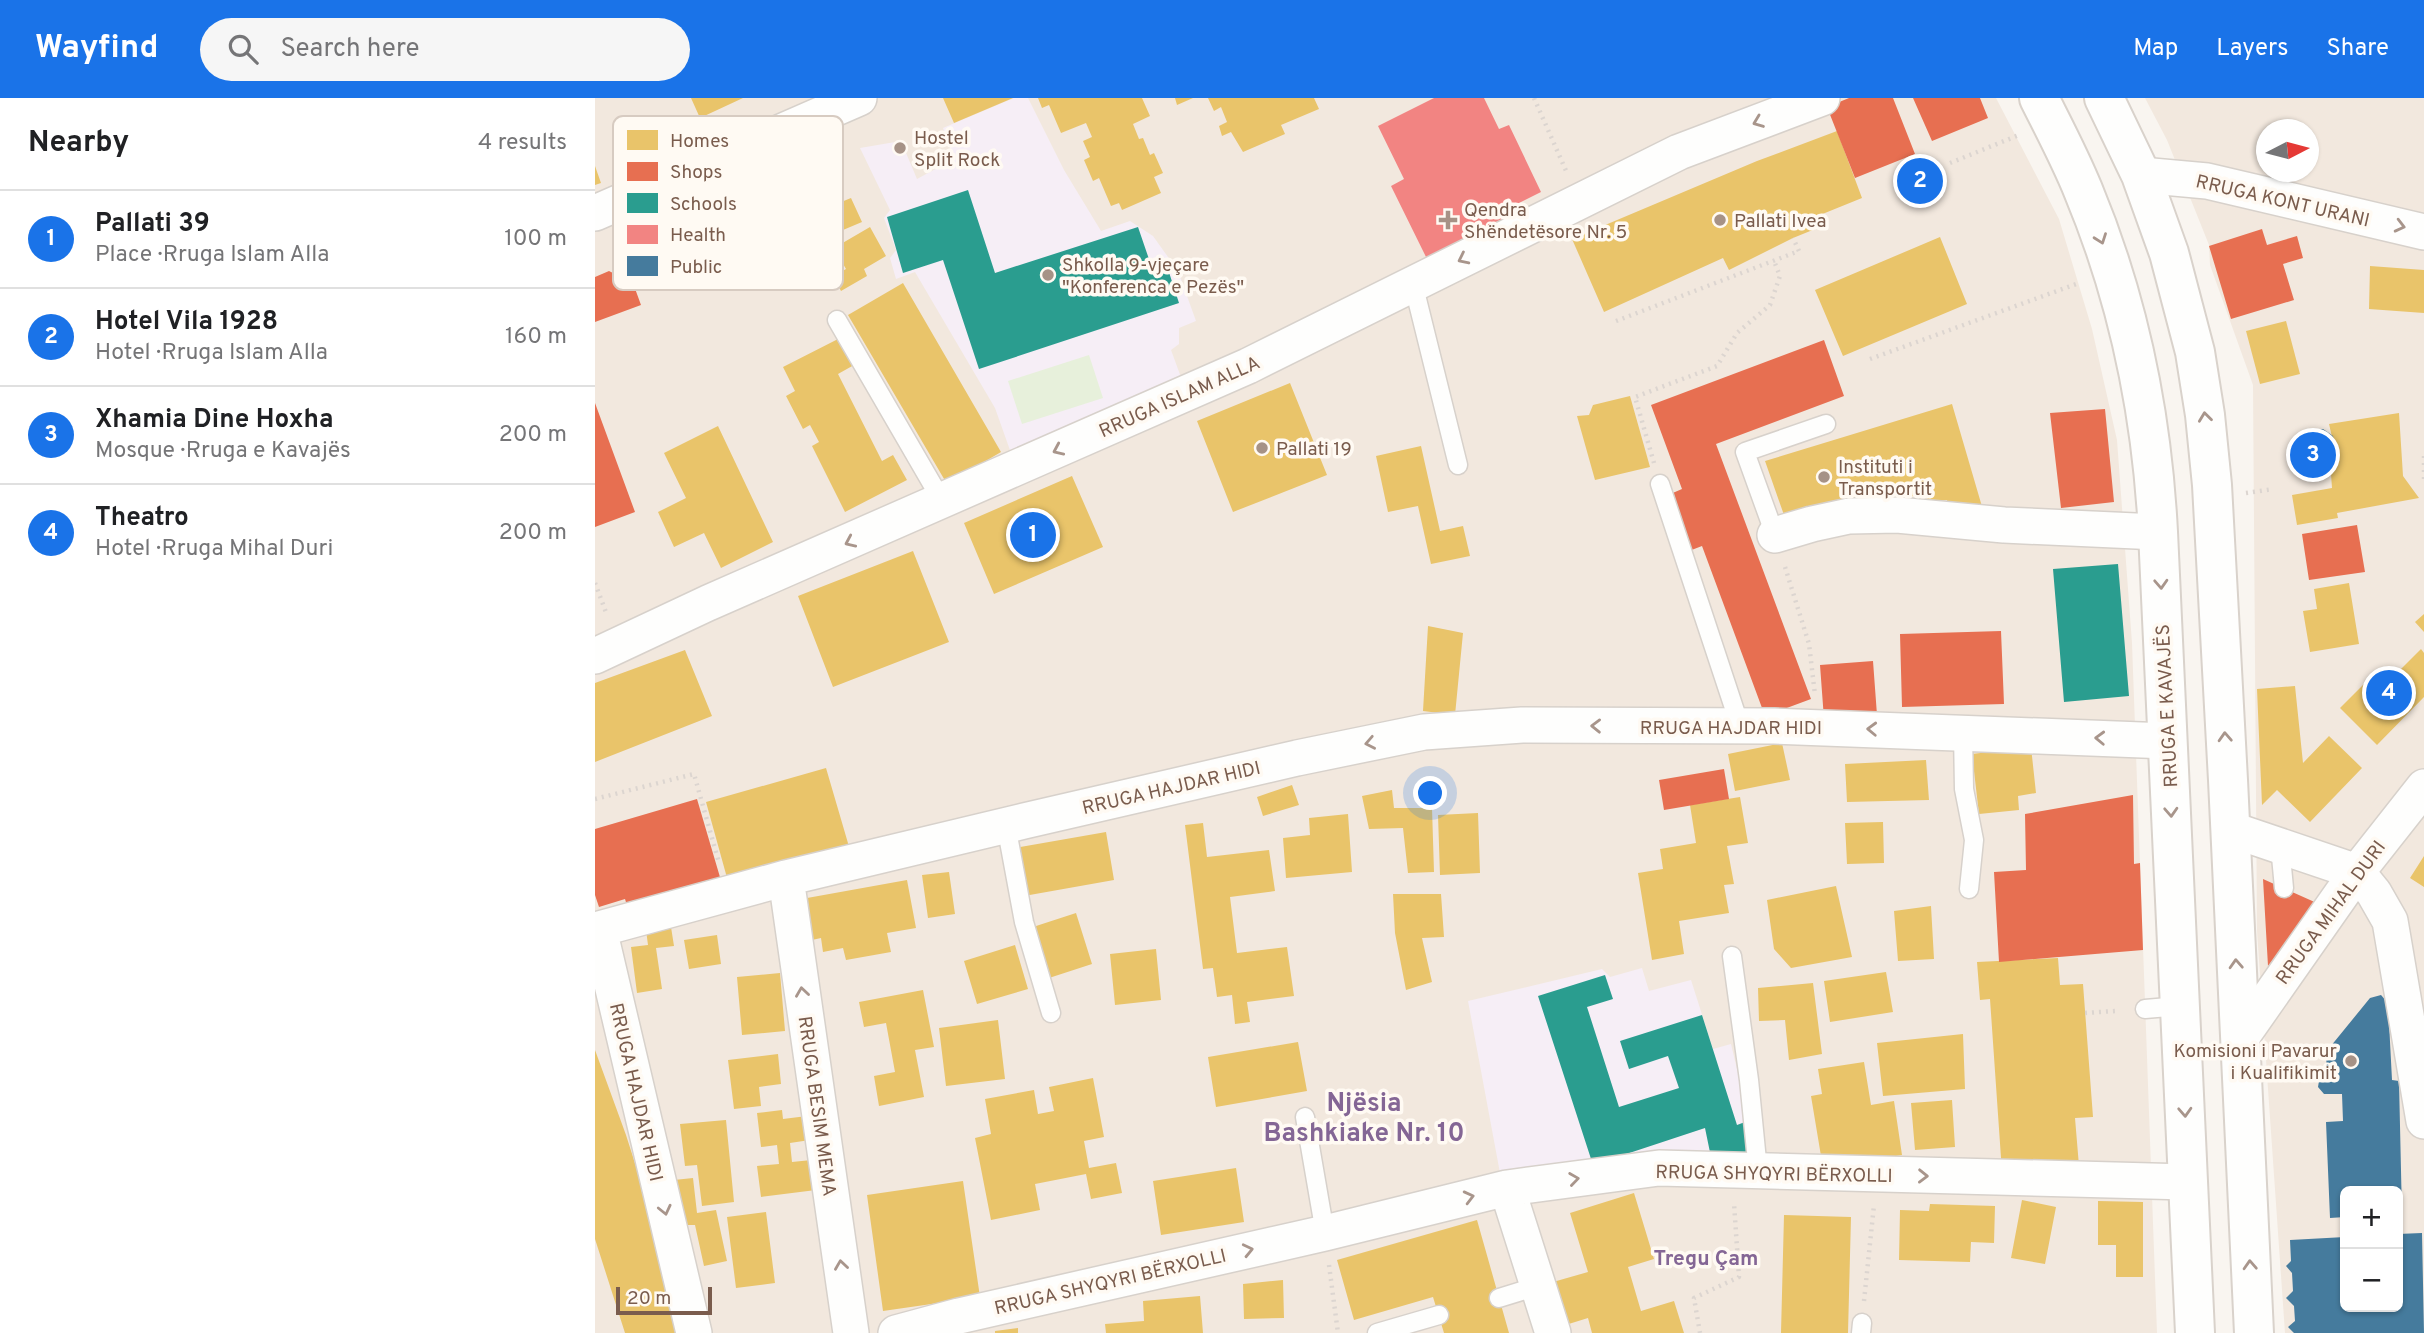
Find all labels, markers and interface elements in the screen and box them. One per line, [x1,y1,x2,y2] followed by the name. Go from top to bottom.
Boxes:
[200,18,690,81] search box
[35,28,158,70] text: Wayfind
[224,30,262,68] icon: search
[280,33,419,66] text: Search here
[2133,34,2178,64] text: Map
[2216,34,2288,64] text: Layers
[2326,34,2389,64] text: Share
[1752,113,1764,127] one-way arrow
[613,116,843,290] legend
[2256,119,2319,182] north arrow
[28,125,129,162] text: Nearby
[914,127,1000,173] place label: Hostel Split Rock
[478,129,567,158] text: 4 results
[670,130,729,154] text: Homes
[892,140,908,156] marker: Hostel Split Rock
[1897,155,1943,207] pin: 2
[670,161,722,185] text: Shops
[2193,170,2372,234] street label: RRUGA KONT URANI
[670,193,737,217] text: Schools
[1464,199,1627,245] place label: Qendra Shëndetësore Nr. 5
[95,208,210,241] text: Pallati 39
[1438,210,1458,230] marker: Qendra Shëndetësore Nr. 5
[1734,210,1826,234] place label: Pallati Ivea
[1712,212,1728,228] marker: Pallati Ivea
[2394,218,2406,233] one-way arrow
[670,224,726,248] text: Health
[46,225,56,254] text: 1
[504,225,567,254] text: 100 m
[2093,233,2107,245] one-way arrow
[95,241,329,270] text: Place · Rruga Islam Alla
[1458,251,1470,265] one-way arrow
[1062,254,1244,300] place label: Shkolla 9-vjeçare "Konferenca e Pezës"
[670,256,722,280] text: Public
[1040,267,1056,283] marker: Shkolla 9-vjeçare "Konferenca e Pezës"
[95,306,278,339] text: Hotel Vila 1928
[44,323,58,352] text: 2
[505,323,567,352] text: 160 m
[95,339,328,368] text: Hotel · Rruga Islam Alla
[1096,352,1264,444] street label: RRUGA ISLAM ALLA
[95,404,334,437] text: Xhamia Dine Hoxha
[2198,411,2213,423] one-way arrow
[44,421,58,450] text: 3
[499,421,567,450] text: 200 m
[2290,429,2336,481] pin: 3
[95,437,351,466] text: Mosque · Rruga e Kavajës
[1276,438,1352,462] place label: Pallati 19
[1254,440,1270,456] marker: Pallati 19
[1053,442,1065,456] one-way arrow
[1838,456,1932,502] place label: Instituti i Transportit
[1816,469,1832,485] marker: Instituti i Transportit
[95,502,189,535] text: Theatro
[1010,509,1056,561] pin: 1
[44,519,58,548] text: 4
[499,519,567,548] text: 200 m
[844,534,857,548] one-way arrow
[95,535,333,564] text: Hotel · Rruga Mihal Duri
[2153,579,2168,590] one-way arrow
[2151,624,2184,788] street label: RRUGA E KAVAJËS
[2366,667,2412,719] pin: 4
[1640,717,1822,741] street label: RRUGA HAJDAR HIDI
[1590,718,1601,734] one-way arrow
[1867,721,1878,736] one-way arrow
[2094,730,2105,745] one-way arrow
[2218,731,2233,742] one-way arrow
[1364,735,1376,750] one-way arrow
[1080,757,1263,821] street label: RRUGA HAJDAR HIDI
[1413,776,1447,810] your location
[2164,807,2179,818] one-way arrow
[2271,836,2392,990] street label: RRUGA MIHAL DURI
[2229,958,2244,969] one-way arrow
[795,986,810,998] one-way arrow
[603,1001,667,1184] street label: RRUGA HAJDAR HIDI
[791,1015,841,1198] street label: RRUGA BESIM MEMA
[2173,1040,2338,1086] place label: Komisioni i Pavarur i Kualifikimit
[2343,1053,2359,1069] marker: Komisioni i Pavarur i Kualifikimit
[1263,1088,1465,1151] district label: Njësia Bashkiake Nr. 10
[2177,1107,2192,1118] one-way arrow
[1655,1160,1893,1189] street label: RRUGA SHYQYRI BËRXOLLI
[1918,1168,1929,1183] one-way arrow
[1569,1172,1580,1187] one-way arrow
[2340,1186,2403,1312] map controls
[2340,1186,2403,1249] button: +
[1463,1191,1475,1205] one-way arrow
[657,1204,671,1216] one-way arrow
[992,1244,1229,1321] street label: RRUGA SHYQYRI BËRXOLLI
[1242,1244,1254,1259] one-way arrow
[1654,1246,1759,1273] district label: Tregu Çam
[2340,1249,2403,1312] button: −
[2243,1259,2258,1270] one-way arrow
[834,1260,849,1271] one-way arrow
[616,1284,712,1316] scale bar
[627,1287,671,1311] text: 20 m

